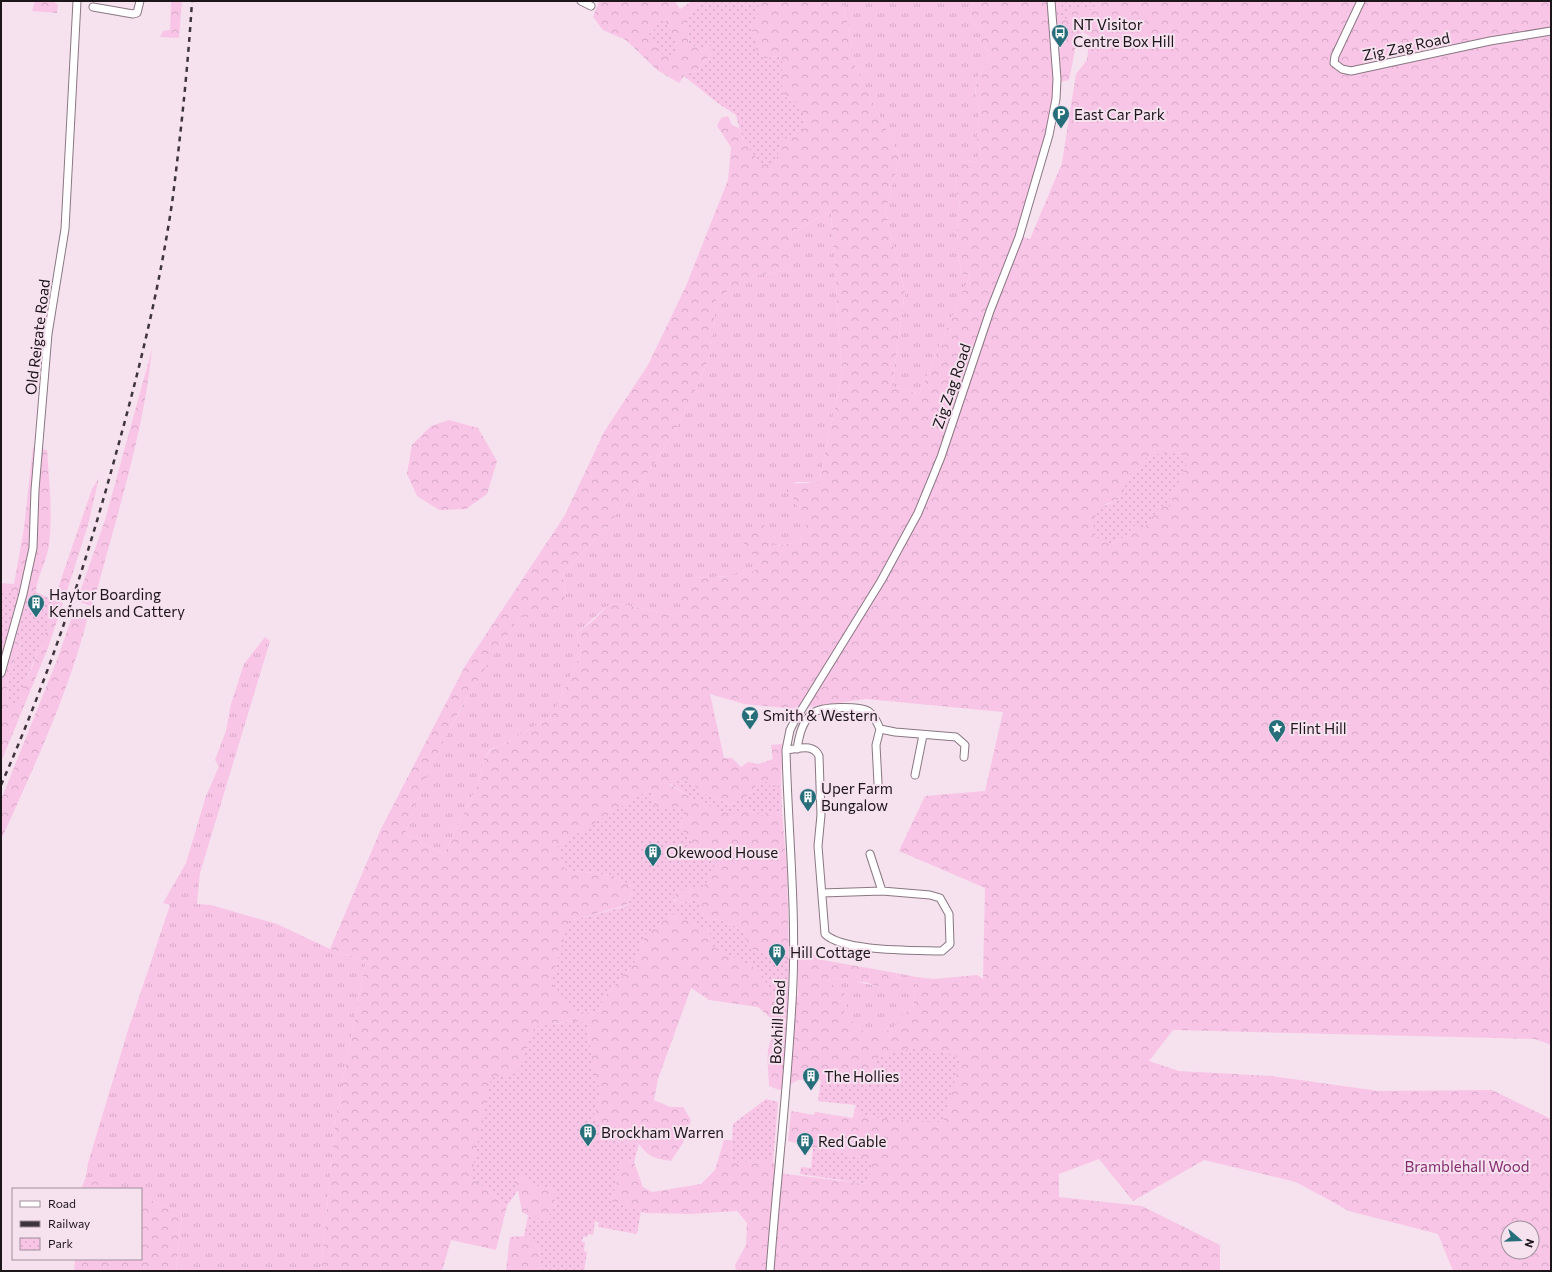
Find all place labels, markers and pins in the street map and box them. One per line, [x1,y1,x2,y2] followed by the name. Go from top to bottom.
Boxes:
[1073,15,1174,50] place label: NT Visitor Centre Box Hill
[1050,23,1070,48] bus stop icon: NT Visitor Centre Box Hill
[1051,104,1071,129] parking icon: East Car Park
[1074,105,1165,123] place label: East Car Park
[49,585,185,620] place label: Haytor Boarding Kennels and Cattery
[26,593,46,618] building icon: Haytor Boarding Kennels and Cattery
[740,705,760,730] bar icon: Smith & Western
[763,706,878,724] place label: Smith & Western
[1267,718,1287,743] place icon: Flint Hill
[1290,719,1347,737] place label: Flint Hill
[821,779,893,814] place label: Uper Farm Bungalow
[798,787,818,812] building icon: Uper Farm Bungalow
[643,842,663,867] building icon: Okewood House
[666,843,778,861] place label: Okewood House
[767,942,787,967] building icon: Hill Cottage
[790,943,871,961] place label: Hill Cottage
[801,1066,821,1091] building icon: The Hollies
[824,1067,900,1085] place label: The Hollies
[578,1122,598,1147] building icon: Brockham Warren
[601,1123,724,1141] place label: Brockham Warren
[795,1131,815,1156] building icon: Red Gable
[818,1132,887,1150] place label: Red Gable

